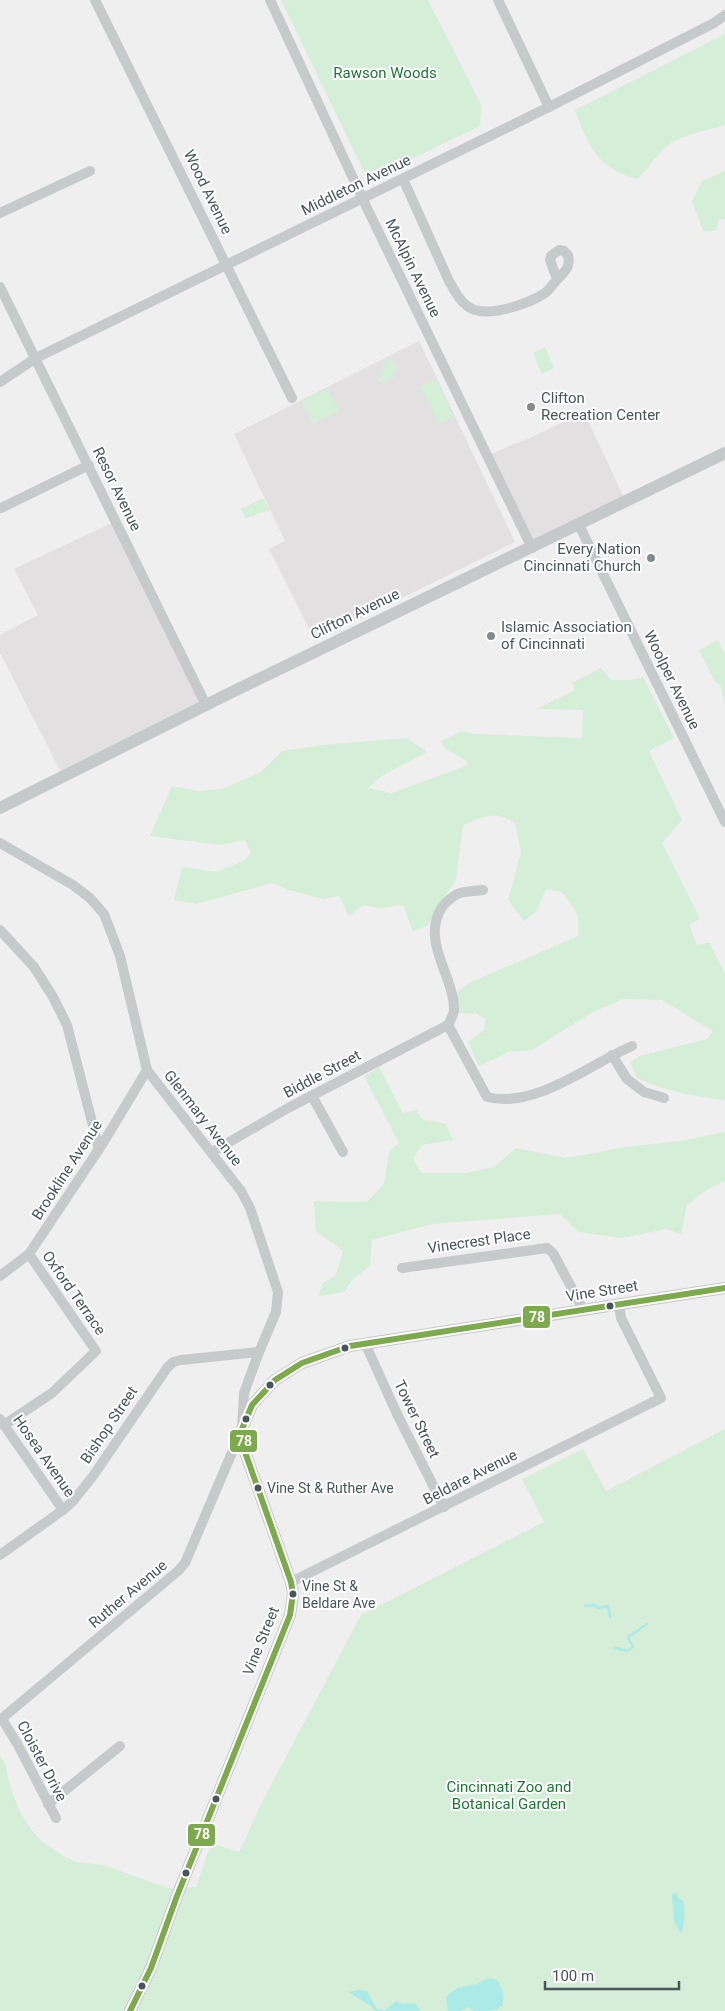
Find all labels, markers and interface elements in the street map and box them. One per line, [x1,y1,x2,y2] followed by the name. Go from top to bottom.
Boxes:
[333,64,437,82] park label: Rawson Woods
[180,147,236,237] street label: Wood Avenue
[298,151,414,219] street label: Middleton Avenue
[381,216,445,320] street label: McAlpin Avenue
[541,389,660,424] place label: Clifton Recreation Center
[525,401,537,413] marker: Clifton Recreation Center
[89,444,145,534] street label: Resor Avenue
[523,540,641,575] place label: Every Nation Cincinnati Church
[645,552,657,564] marker: Every Nation Cincinnati Church
[308,585,402,643] street label: Clifton Avenue
[501,618,632,653] place label: Islamic Association of Cincinnati
[640,627,704,733] street label: Woolper Avenue
[485,630,497,642] marker: Islamic Association of Cincinnati
[280,1046,364,1102] street label: Biddle Street
[160,1067,246,1169] street label: Glenmary Avenue
[28,1117,106,1223] street label: Brookline Avenue
[426,1225,532,1257] street label: Vinecrest Place
[38,1248,110,1338] street label: Oxford Terrace
[565,1276,639,1306] street label: Vine Street
[605,1301,615,1311] unlabelled marker
[522,1305,551,1329] line badge: 78
[529,1309,545,1325] text: 78
[340,1343,350,1353] unlabelled marker
[390,1377,444,1461] street label: Tower Street
[265,1380,275,1390] unlabelled marker
[77,1383,141,1467] street label: Bishop Street
[9,1412,79,1500] street label: Hosea Avenue
[241,1414,251,1424] unlabelled marker
[229,1429,258,1453] line badge: 78
[236,1433,252,1449] text: 78
[420,1446,520,1508] street label: Beldare Avenue
[267,1480,394,1496] place label: Vine St & Ruther Ave
[253,1483,263,1493] marker: Vine St & Ruther Ave
[85,1556,171,1632] street label: Ruther Avenue
[302,1578,375,1611] place label: Vine St & Beldare Ave
[288,1589,298,1599] marker: Vine St & Beldare Ave
[239,1604,283,1678] street label: Vine Street
[13,1718,71,1804] street label: Cloister Drive
[447,1778,571,1813] park label: Cincinnati Zoo and Botanical Garden
[211,1794,221,1804] unlabelled marker
[187,1823,216,1847] line badge: 78
[194,1826,210,1842] text: 78
[181,1868,191,1878] unlabelled marker
[545,1958,679,1990] scale bar
[552,1967,594,1985] text: 100 m
[137,1981,147,1991] unlabelled marker

